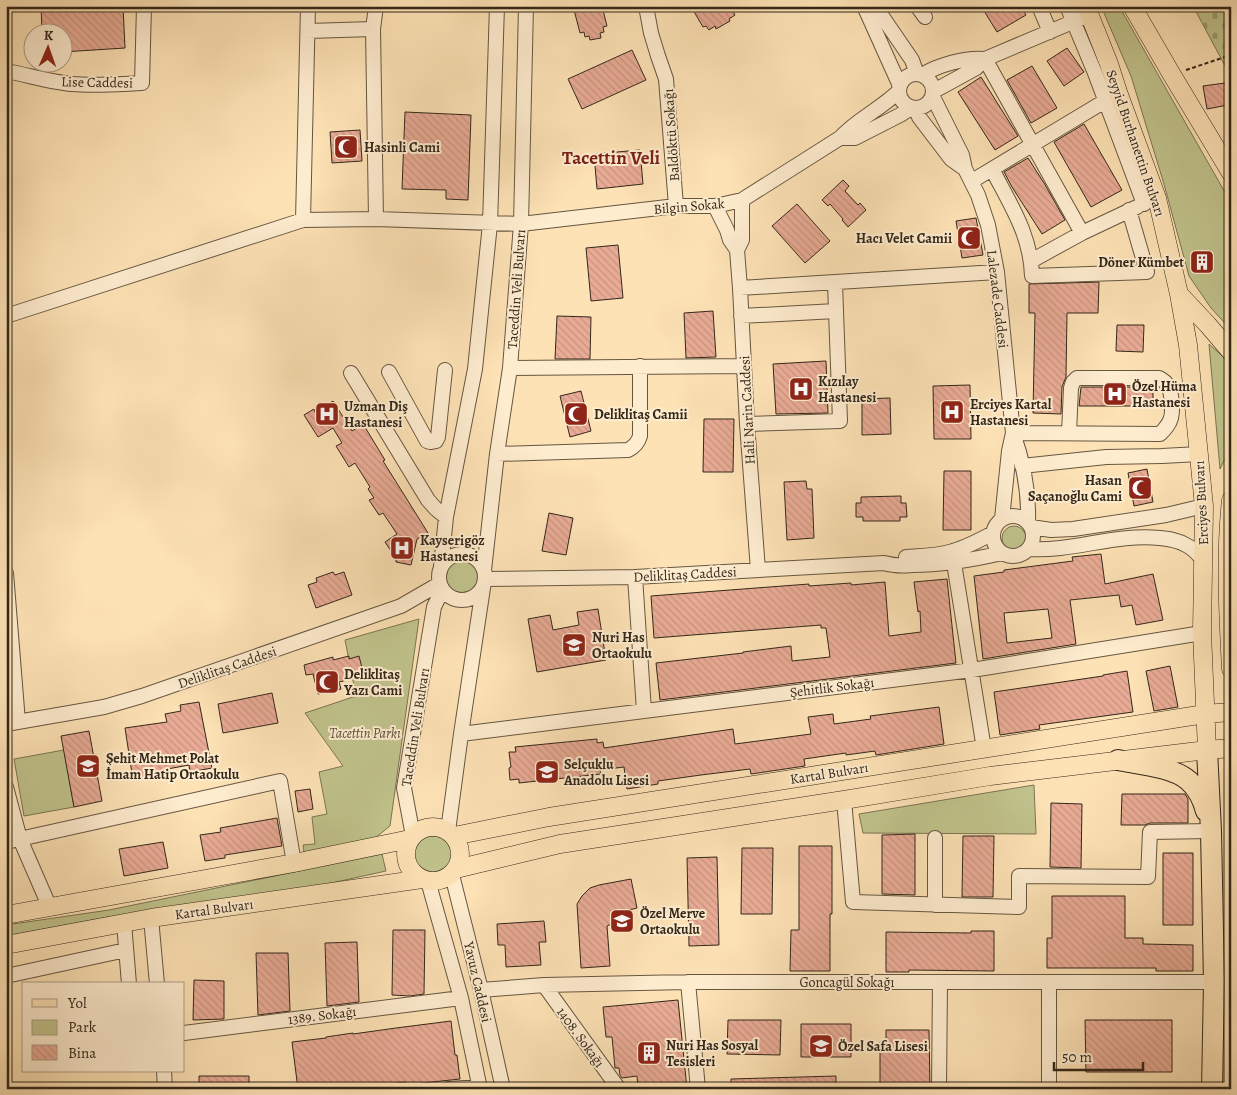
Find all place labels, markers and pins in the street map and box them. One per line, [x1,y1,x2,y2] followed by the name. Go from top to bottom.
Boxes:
[333,134,359,160] mosque icon: Hasinli Cami
[364,138,440,157] place label: Hasinli Cami
[956,225,982,251] mosque icon: Hacı Velet Camii
[856,229,952,248] place label: Hacı Velet Camii
[1189,249,1215,275] building icon: Döner Kümbet
[1098,253,1184,272] place label: Döner Kümbet
[818,372,876,407] place label: Kızılay Hastanesi
[788,376,814,402] hospital icon: Kızılay Hastanesi
[1132,377,1197,412] place label: Özel Hüma Hastanesi
[1102,381,1128,407] hospital icon: Özel Hüma Hastanesi
[970,395,1052,430] place label: Erciyes Kartal Hastanesi
[344,397,408,432] place label: Uzman Diş Hastanesi
[939,399,965,425] hospital icon: Erciyes Kartal Hastanesi
[314,401,340,427] hospital icon: Uzman Diş Hastanesi
[563,401,589,427] mosque icon: Deliklitaş Camii
[594,405,688,424] place label: Deliklitaş Camii
[1028,471,1122,506] place label: Hasan Saçanoğlu Cami
[1127,475,1153,501] mosque icon: Hasan Saçanoğlu Cami
[420,531,485,566] place label: Kayserigöz Hastanesi
[389,535,415,561] hospital icon: Kayserigöz Hastanesi
[592,628,652,663] place label: Nuri Has Ortaokulu
[561,632,587,658] school or university icon: Nuri Has Ortaokulu
[343,665,402,700] place label: Deliklitaş Yazı Cami
[314,669,340,695] mosque icon: Deliklitaş Yazı Cami
[106,749,240,784] place label: Şehit Mehmet Polat İmam Hatip Ortaokulu
[75,753,101,779] school or university icon: Şehit Mehmet Polat İmam Hatip Ortaokulu
[563,755,649,790] place label: Selçuklu Anadolu Lisesi
[534,759,560,785] school or university icon: Selçuklu Anadolu Lisesi
[640,904,706,939] place label: Özel Merve Ortaokulu
[609,908,635,934] school or university icon: Özel Merve Ortaokulu
[808,1033,834,1059] school or university icon: Özel Safa Lisesi
[666,1036,758,1071] place label: Nuri Has Sosyal Tesisleri
[838,1037,928,1056] place label: Özel Safa Lisesi
[636,1040,662,1066] building icon: Nuri Has Sosyal Tesisleri

